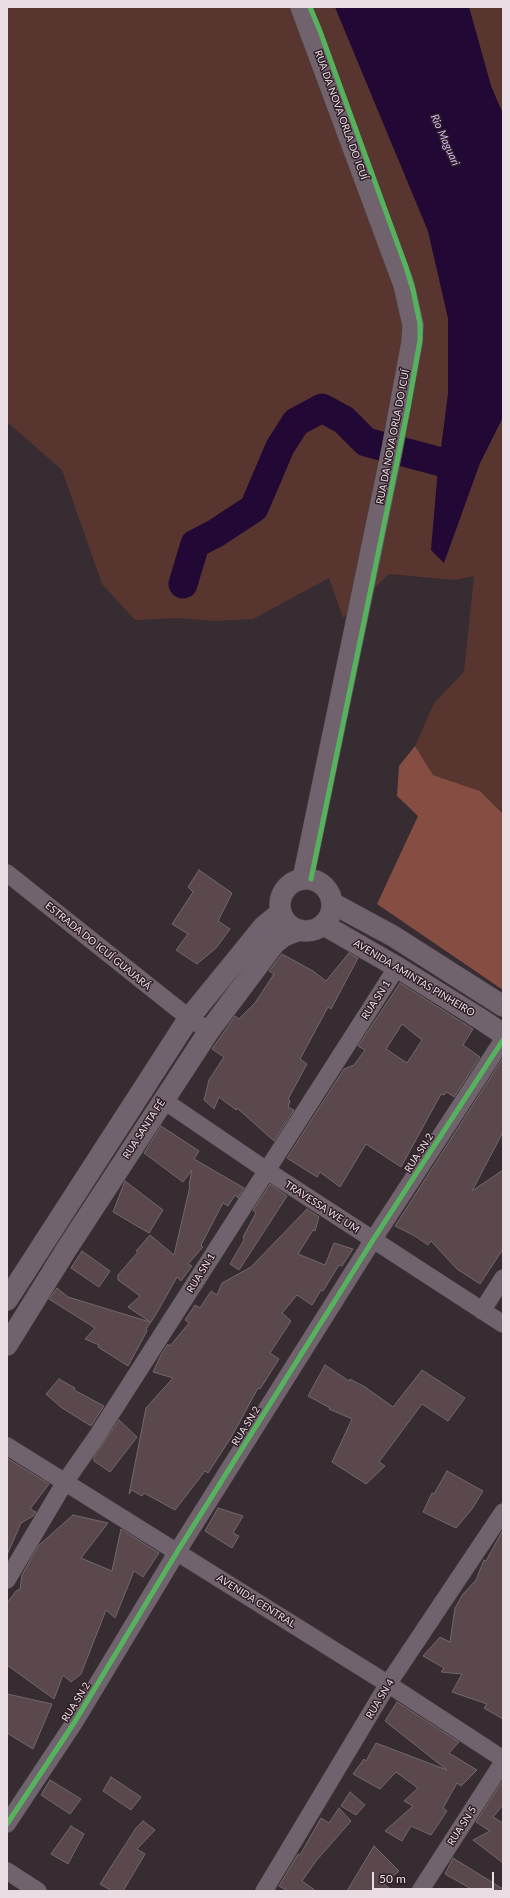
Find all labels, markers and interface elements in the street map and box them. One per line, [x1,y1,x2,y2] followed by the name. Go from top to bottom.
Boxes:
[312,49,370,181] street label: RUA DA NOVA ORLA DO ICUÍ
[428,112,462,168] water label: Rio Maguari
[374,369,412,505] street label: RUA DA NOVA ORLA DO ICUÍ
[43,900,153,992] street label: ESTRADA DO ICUÍ GUAJARÁ
[351,937,477,1019] street label: AVENIDA AMINTAS PINHEIRO
[359,978,393,1022] street label: RUA SN 1
[120,1097,168,1161] street label: RUA SANTA FÉ
[402,1131,436,1175] street label: RUA SN 2
[283,1178,361,1236] street label: TRAVESSA WE UM
[184,1251,218,1295] street label: RUA SN 1
[229,1404,263,1448] street label: RUA SN 2
[215,1572,297,1630] street label: AVENIDA CENTRAL
[363,1677,397,1721] street label: RUA SN 4
[59,1680,93,1724] street label: RUA SN 2
[445,1804,479,1848] street label: RUA SN 5
[374,1864,496,1890] scale bar
[379,1871,406,1886] text: 50 m

